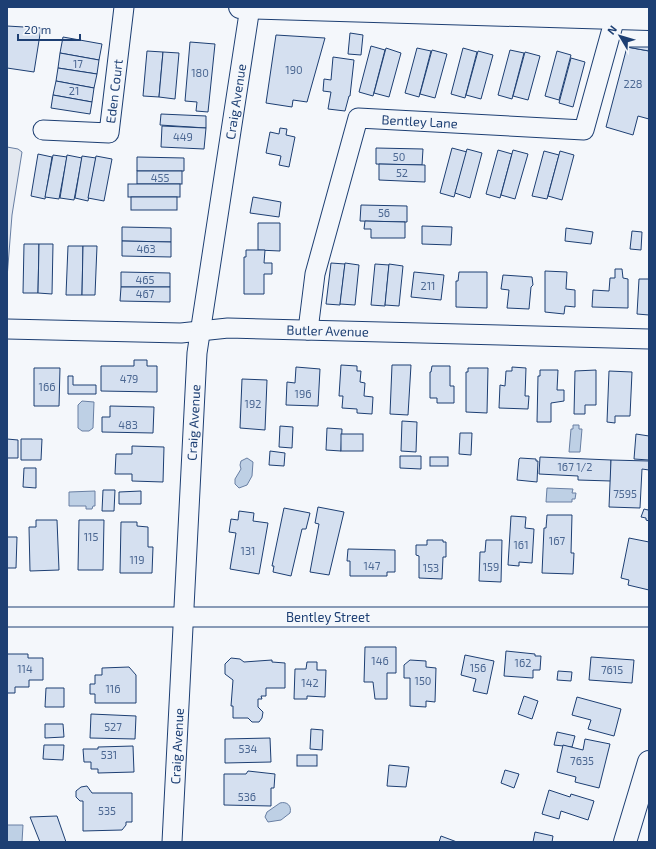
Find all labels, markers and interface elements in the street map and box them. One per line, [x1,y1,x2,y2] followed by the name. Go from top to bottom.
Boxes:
[18,16,80,42] scale bar
[600,16,640,56] north arrow
[24,22,51,36] text: 20 m
[604,22,619,37] text: N
[73,57,83,70] house number: 17
[102,58,126,124] street label: Eden Court
[222,63,249,141] street label: Craig Avenue
[285,63,303,76] house number: 190
[191,66,209,79] house number: 180
[623,77,643,90] house number: 228
[69,84,79,97] house number: 21
[381,111,458,131] street label: Bentley Lane
[173,130,193,143] house number: 449
[393,150,405,163] house number: 50
[396,166,408,179] house number: 52
[151,171,169,184] house number: 455
[378,206,390,219] house number: 56
[136,242,156,255] house number: 463
[136,273,155,286] house number: 465
[421,279,435,292] house number: 211
[136,287,155,300] house number: 467
[286,322,369,340] street label: Butler Avenue
[120,372,138,385] house number: 479
[39,380,55,393] house number: 166
[184,384,203,461] street label: Craig Avenue
[295,387,311,400] house number: 196
[245,397,261,410] house number: 192
[118,418,138,431] house number: 483
[557,460,593,473] house number: 167 1/2
[613,487,637,500] house number: 7595
[84,530,98,543] house number: 115
[549,534,566,547] house number: 167
[513,538,529,551] house number: 161
[241,544,255,557] house number: 131
[129,553,145,566] house number: 119
[364,559,381,572] house number: 147
[483,560,499,573] house number: 159
[423,561,439,574] house number: 153
[286,609,370,625] street label: Bentley Street
[371,654,389,667] house number: 146
[515,656,531,669] house number: 162
[470,661,486,674] house number: 156
[17,662,33,675] house number: 114
[601,663,623,676] house number: 7615
[415,674,431,687] house number: 150
[301,676,319,689] house number: 142
[105,682,121,695] house number: 116
[167,708,187,785] street label: Craig Avenue
[104,720,122,733] house number: 527
[239,742,258,755] house number: 534
[101,748,117,761] house number: 531
[570,754,594,767] house number: 7635
[238,790,256,803] house number: 536
[98,804,116,817] house number: 535

